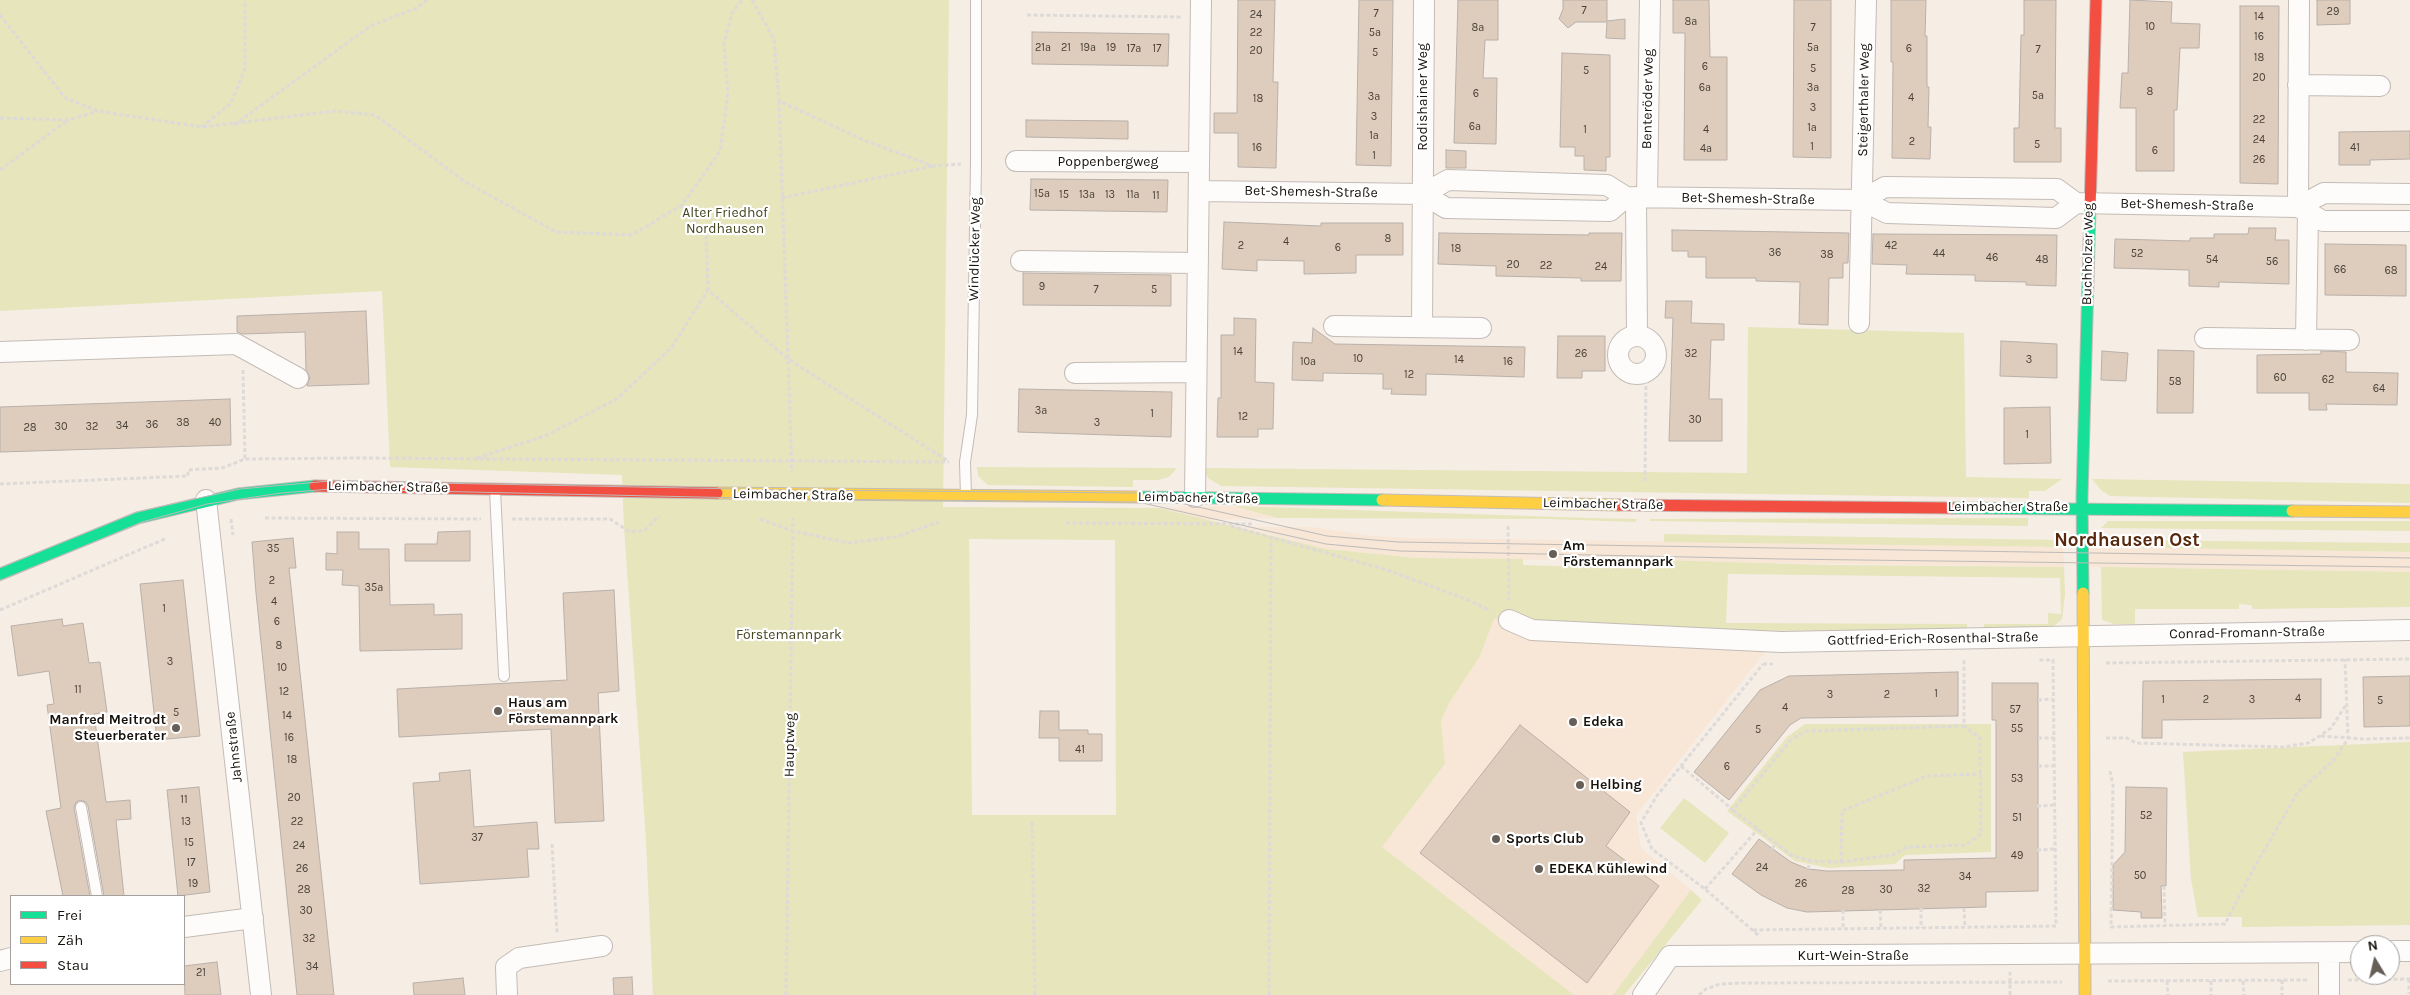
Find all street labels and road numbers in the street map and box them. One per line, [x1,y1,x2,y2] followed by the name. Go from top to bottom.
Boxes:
[1415,43,1431,151] street label: Rodishainer Weg
[1855,43,1873,157] street label: Steigerthaler Weg
[1639,49,1657,149] street label: Benteröder Weg
[1058,154,1158,170] street label: Poppenbergweg
[1244,182,1378,202] street label: Bet-Shemesh-Straße
[1681,189,1815,209] street label: Bet-Shemesh-Straße
[2120,195,2254,215] street label: Bet-Shemesh-Straße
[966,197,984,301] street label: Windlücker Weg
[2079,203,2097,305] street label: Buchholzer Weg
[328,478,448,496] street label: Leimbacher Straße
[733,486,853,504] street label: Leimbacher Straße
[1138,489,1258,507] street label: Leimbacher Straße
[1543,495,1663,513] street label: Leimbacher Straße
[1948,499,2068,515] street label: Leimbacher Straße
[2169,623,2325,643] street label: Conrad-Fromann-Straße
[1827,629,2039,649] street label: Gottfried-Erich-Rosenthal-Straße
[222,711,246,783] street label: Jahnstraße
[781,713,799,777] street label: Hauptweg
[1797,948,1909,964] street label: Kurt-Wein-Straße

